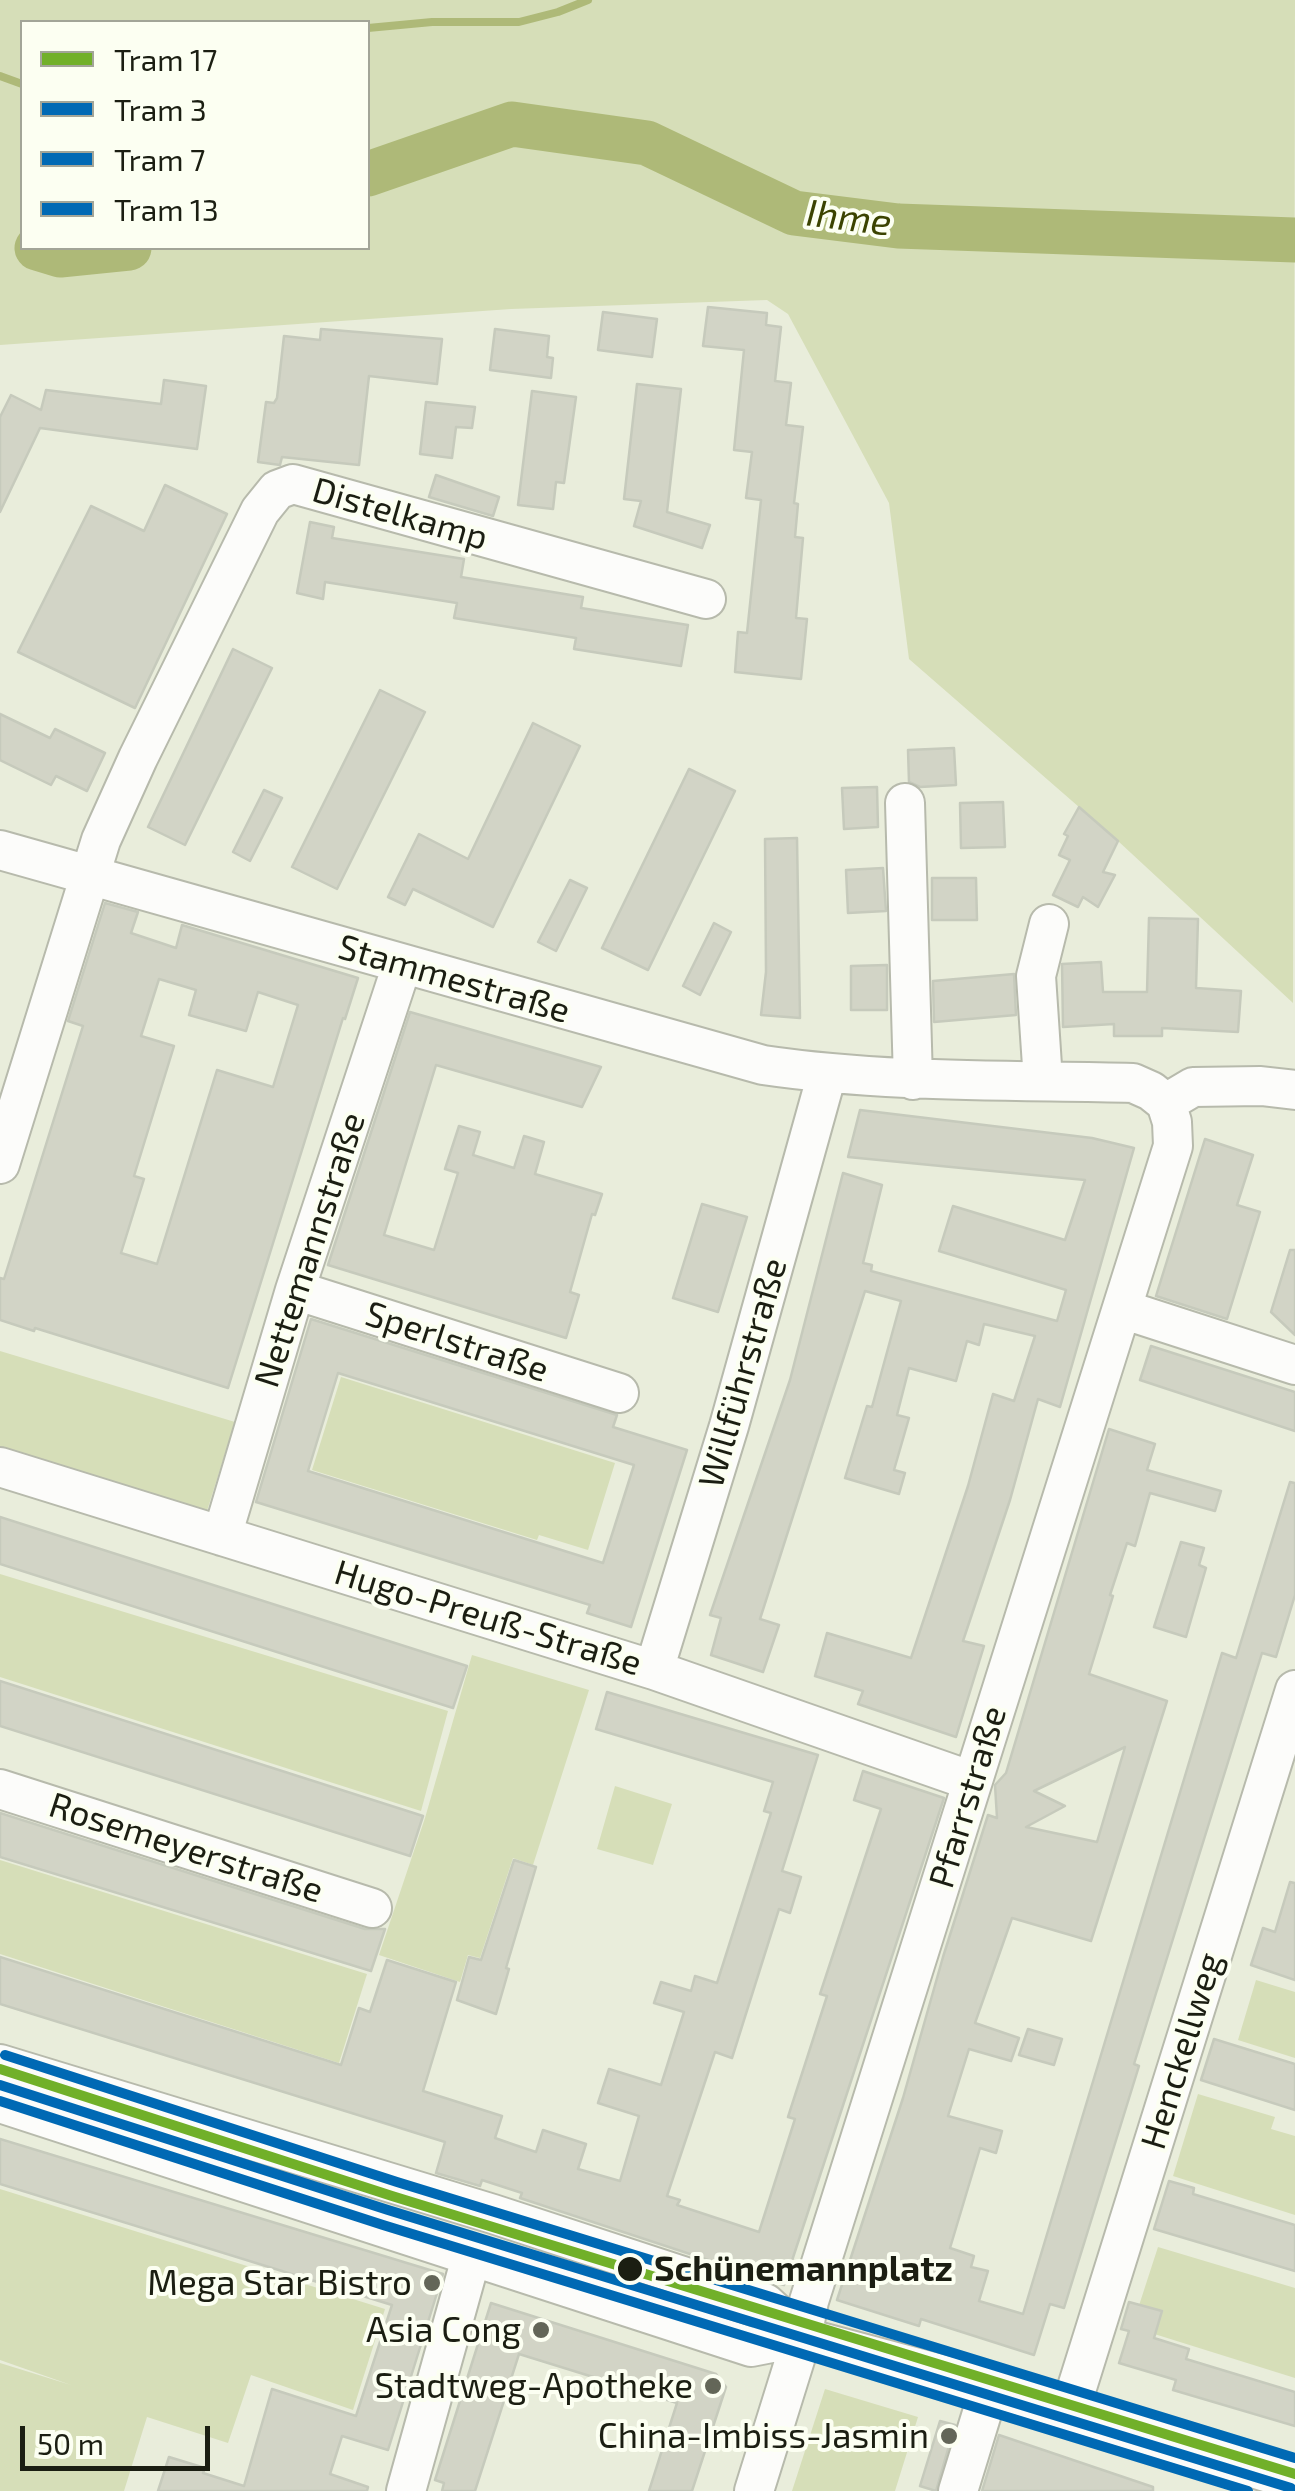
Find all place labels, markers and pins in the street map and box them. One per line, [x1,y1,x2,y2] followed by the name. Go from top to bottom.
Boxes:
[654,2248,953,2290] place label: Schünemannplatz
[615,2254,645,2284] marker: Schünemannplatz
[147,2262,412,2304] place label: Mega Star Bistro
[421,2272,443,2294] marker: Mega Star Bistro
[366,2309,521,2351] place label: Asia Cong
[530,2319,552,2341] marker: Asia Cong
[374,2365,693,2407] place label: Stadtweg-Apotheke
[702,2375,724,2397] marker: Stadtweg-Apotheke
[598,2415,929,2457] place label: China-Imbiss-Jasmin
[938,2425,960,2447] marker: China-Imbiss-Jasmin

